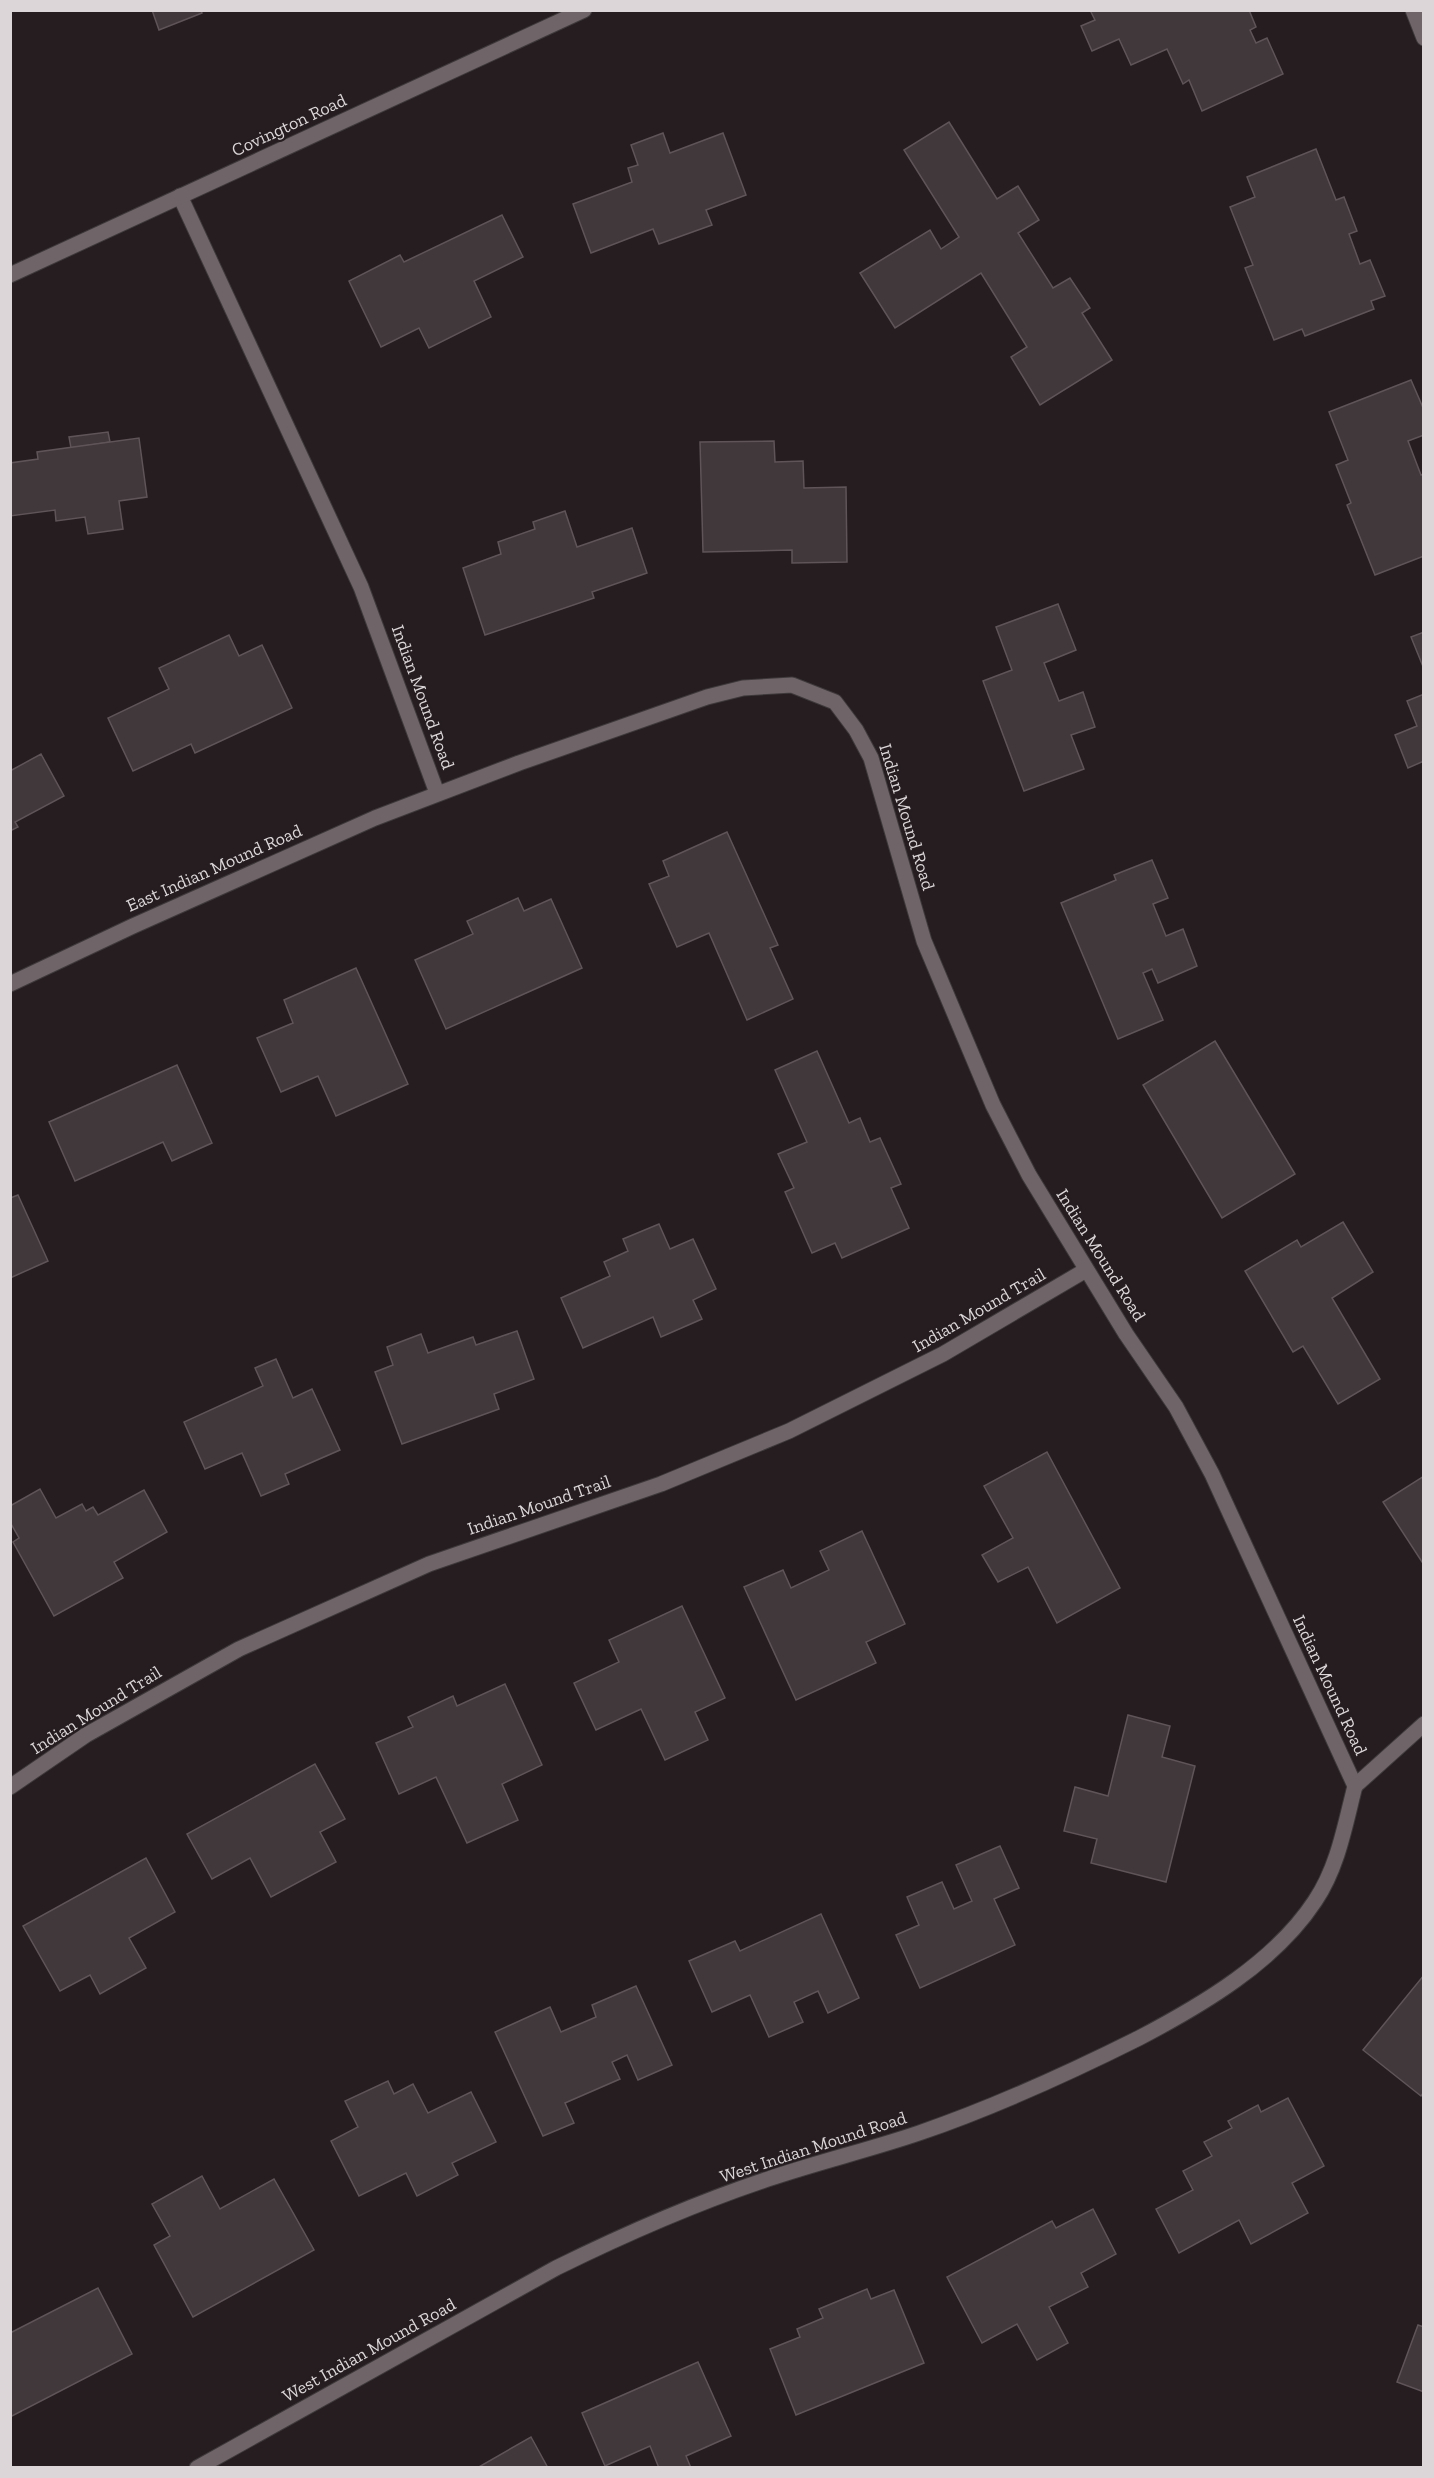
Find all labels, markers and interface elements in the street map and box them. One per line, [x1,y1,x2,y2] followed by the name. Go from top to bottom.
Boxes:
[228,89,350,161] street label: Covington Road
[387,622,459,772] street label: Indian Mound Road
[874,741,940,893] street label: Indian Mound Road
[123,819,305,917] street label: East Indian Mound Road
[1051,1185,1151,1325] street label: Indian Mound Road
[909,1263,1050,1357] street label: Indian Mound Trail
[465,1470,614,1540] street label: Indian Mound Trail
[1288,1612,1372,1759] street label: Indian Mound Road
[27,1661,166,1759] street label: Indian Mound Trail
[717,2106,909,2188] street label: West Indian Mound Road
[278,2293,460,2407] street label: West Indian Mound Road

